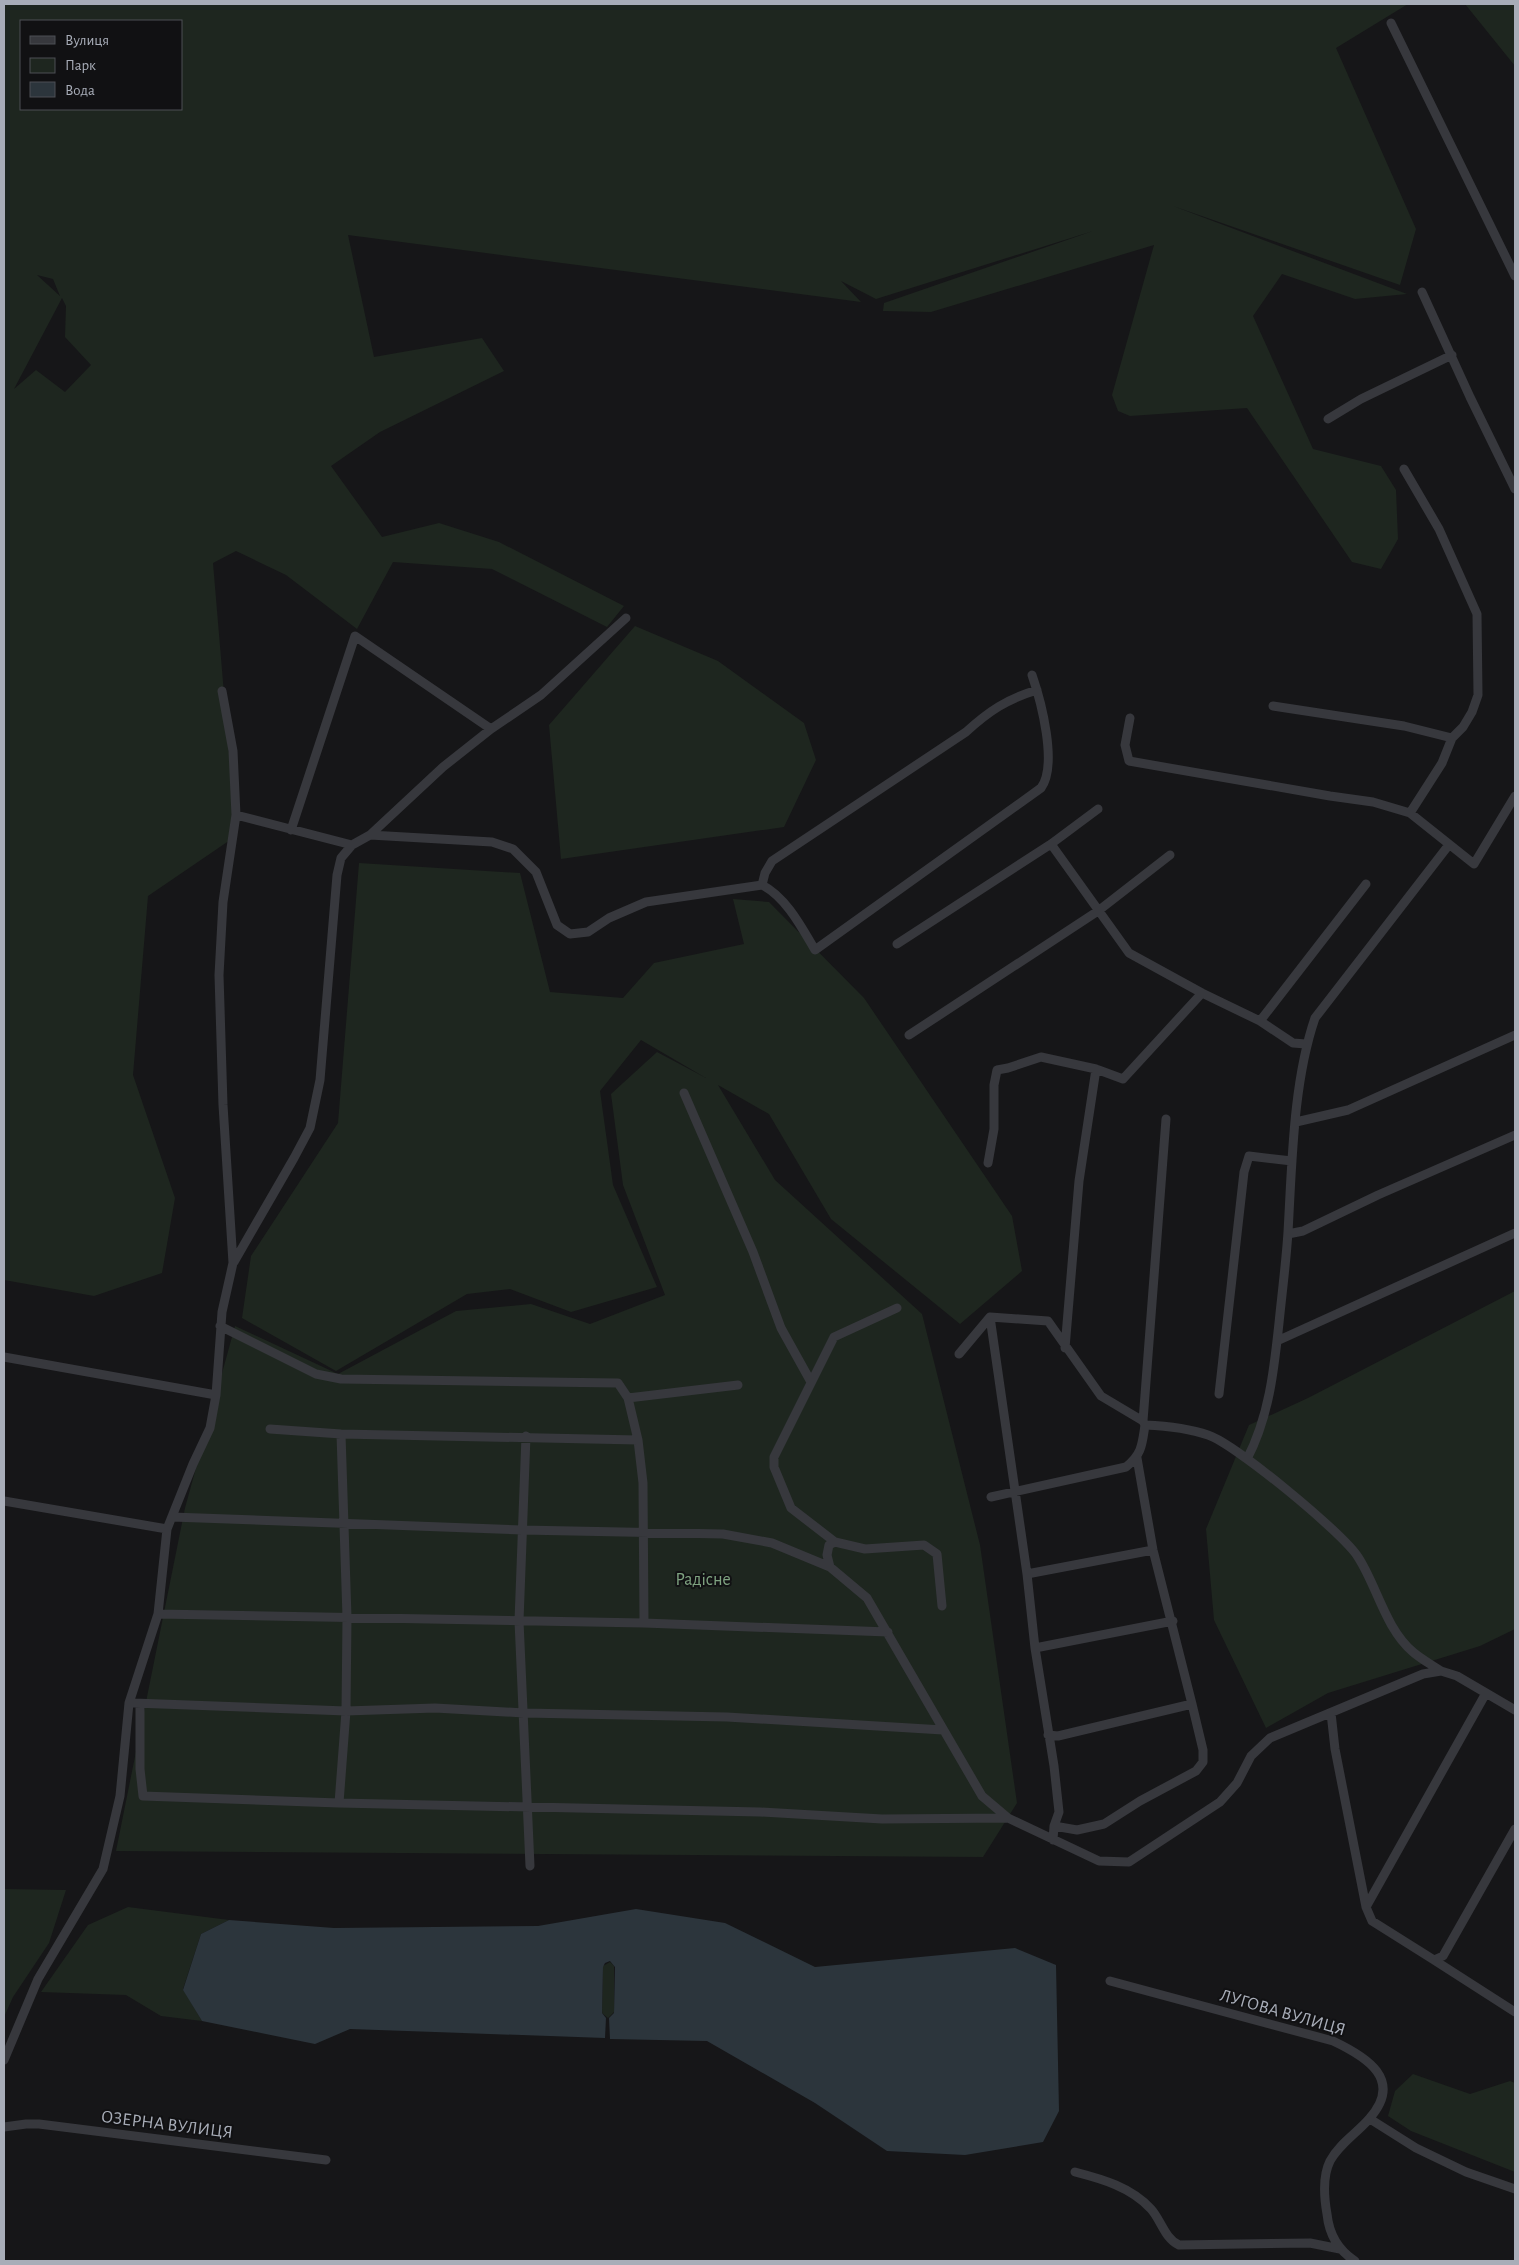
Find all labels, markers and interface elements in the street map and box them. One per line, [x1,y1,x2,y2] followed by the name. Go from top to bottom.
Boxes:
[20,20,182,110] legend
[65,33,109,48] text: Вулиця
[65,58,96,73] text: Парк
[65,83,95,98] text: Вода
[675,1571,731,1589] park label: Радісне
[1218,1986,1348,2039] street label: ЛУГОВА ВУЛИЦЯ
[100,2108,234,2142] street label: ОЗЕРНА ВУЛИЦЯ

